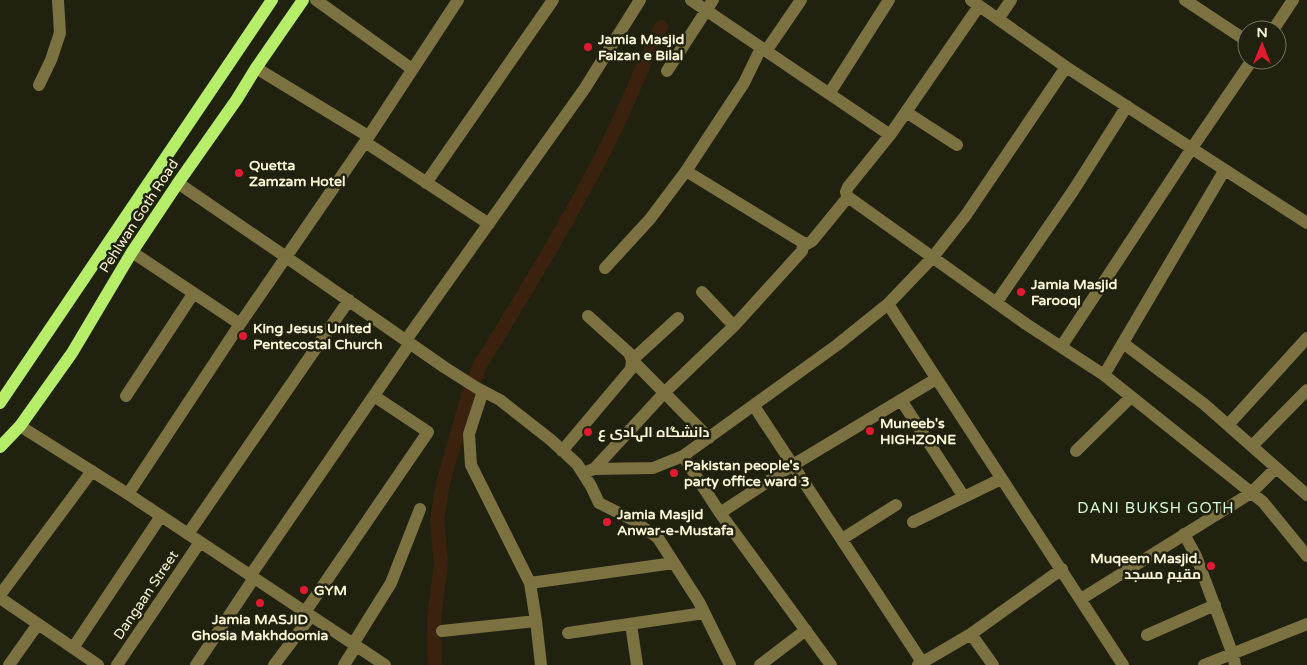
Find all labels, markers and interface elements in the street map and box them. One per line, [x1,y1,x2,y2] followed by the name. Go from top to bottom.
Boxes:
[1237,20,1287,70] north arrow
[1256,24,1268,41] text: N
[597,31,684,64] place label: Jamia Masjid Faizan e Bilal
[582,41,594,53] marker: Jamia Masjid Faizan e Bilal
[96,156,182,276] street label: Pehlwan Goth Road
[249,157,345,190] place label: Quetta Zamzam Hotel
[233,167,245,179] marker: Quetta Zamzam Hotel
[1030,276,1117,309] place label: Jamia Masjid Farooqi
[1015,286,1027,298] marker: Jamia Masjid Farooqi
[253,320,382,353] place label: King Jesus United Pentecostal Church
[237,330,249,342] marker: King Jesus United Pentecostal Church
[880,415,956,448] place label: Muneeb's HIGHZONE
[598,424,710,442] place label: دانشگاہ الہادی ع
[864,425,876,437] marker: Muneeb's HIGHZONE
[582,426,594,438] marker: دانشگاہ الہادی ع
[684,457,810,490] place label: Pakistan people's party office ward 3
[668,467,680,479] marker: Pakistan people's party office ward 3
[1077,499,1235,517] district label: DANI BUKSH GOTH
[616,506,734,539] place label: Jamia Masjid Anwar-e-Mustafa
[601,516,613,528] marker: Jamia Masjid Anwar-e-Mustafa
[110,547,182,643] street label: Dangaan Street
[1090,550,1201,584] place label: Muqeem Masjid. مقیم مسجد
[1205,560,1217,572] marker: Muqeem Masjid. مقیم مسجد
[314,582,347,599] place label: GYM
[298,584,310,596] marker: GYM
[254,597,266,609] marker: Jamia MASJID Ghosia Makhdoomia
[192,611,329,644] place label: Jamia MASJID Ghosia Makhdoomia

